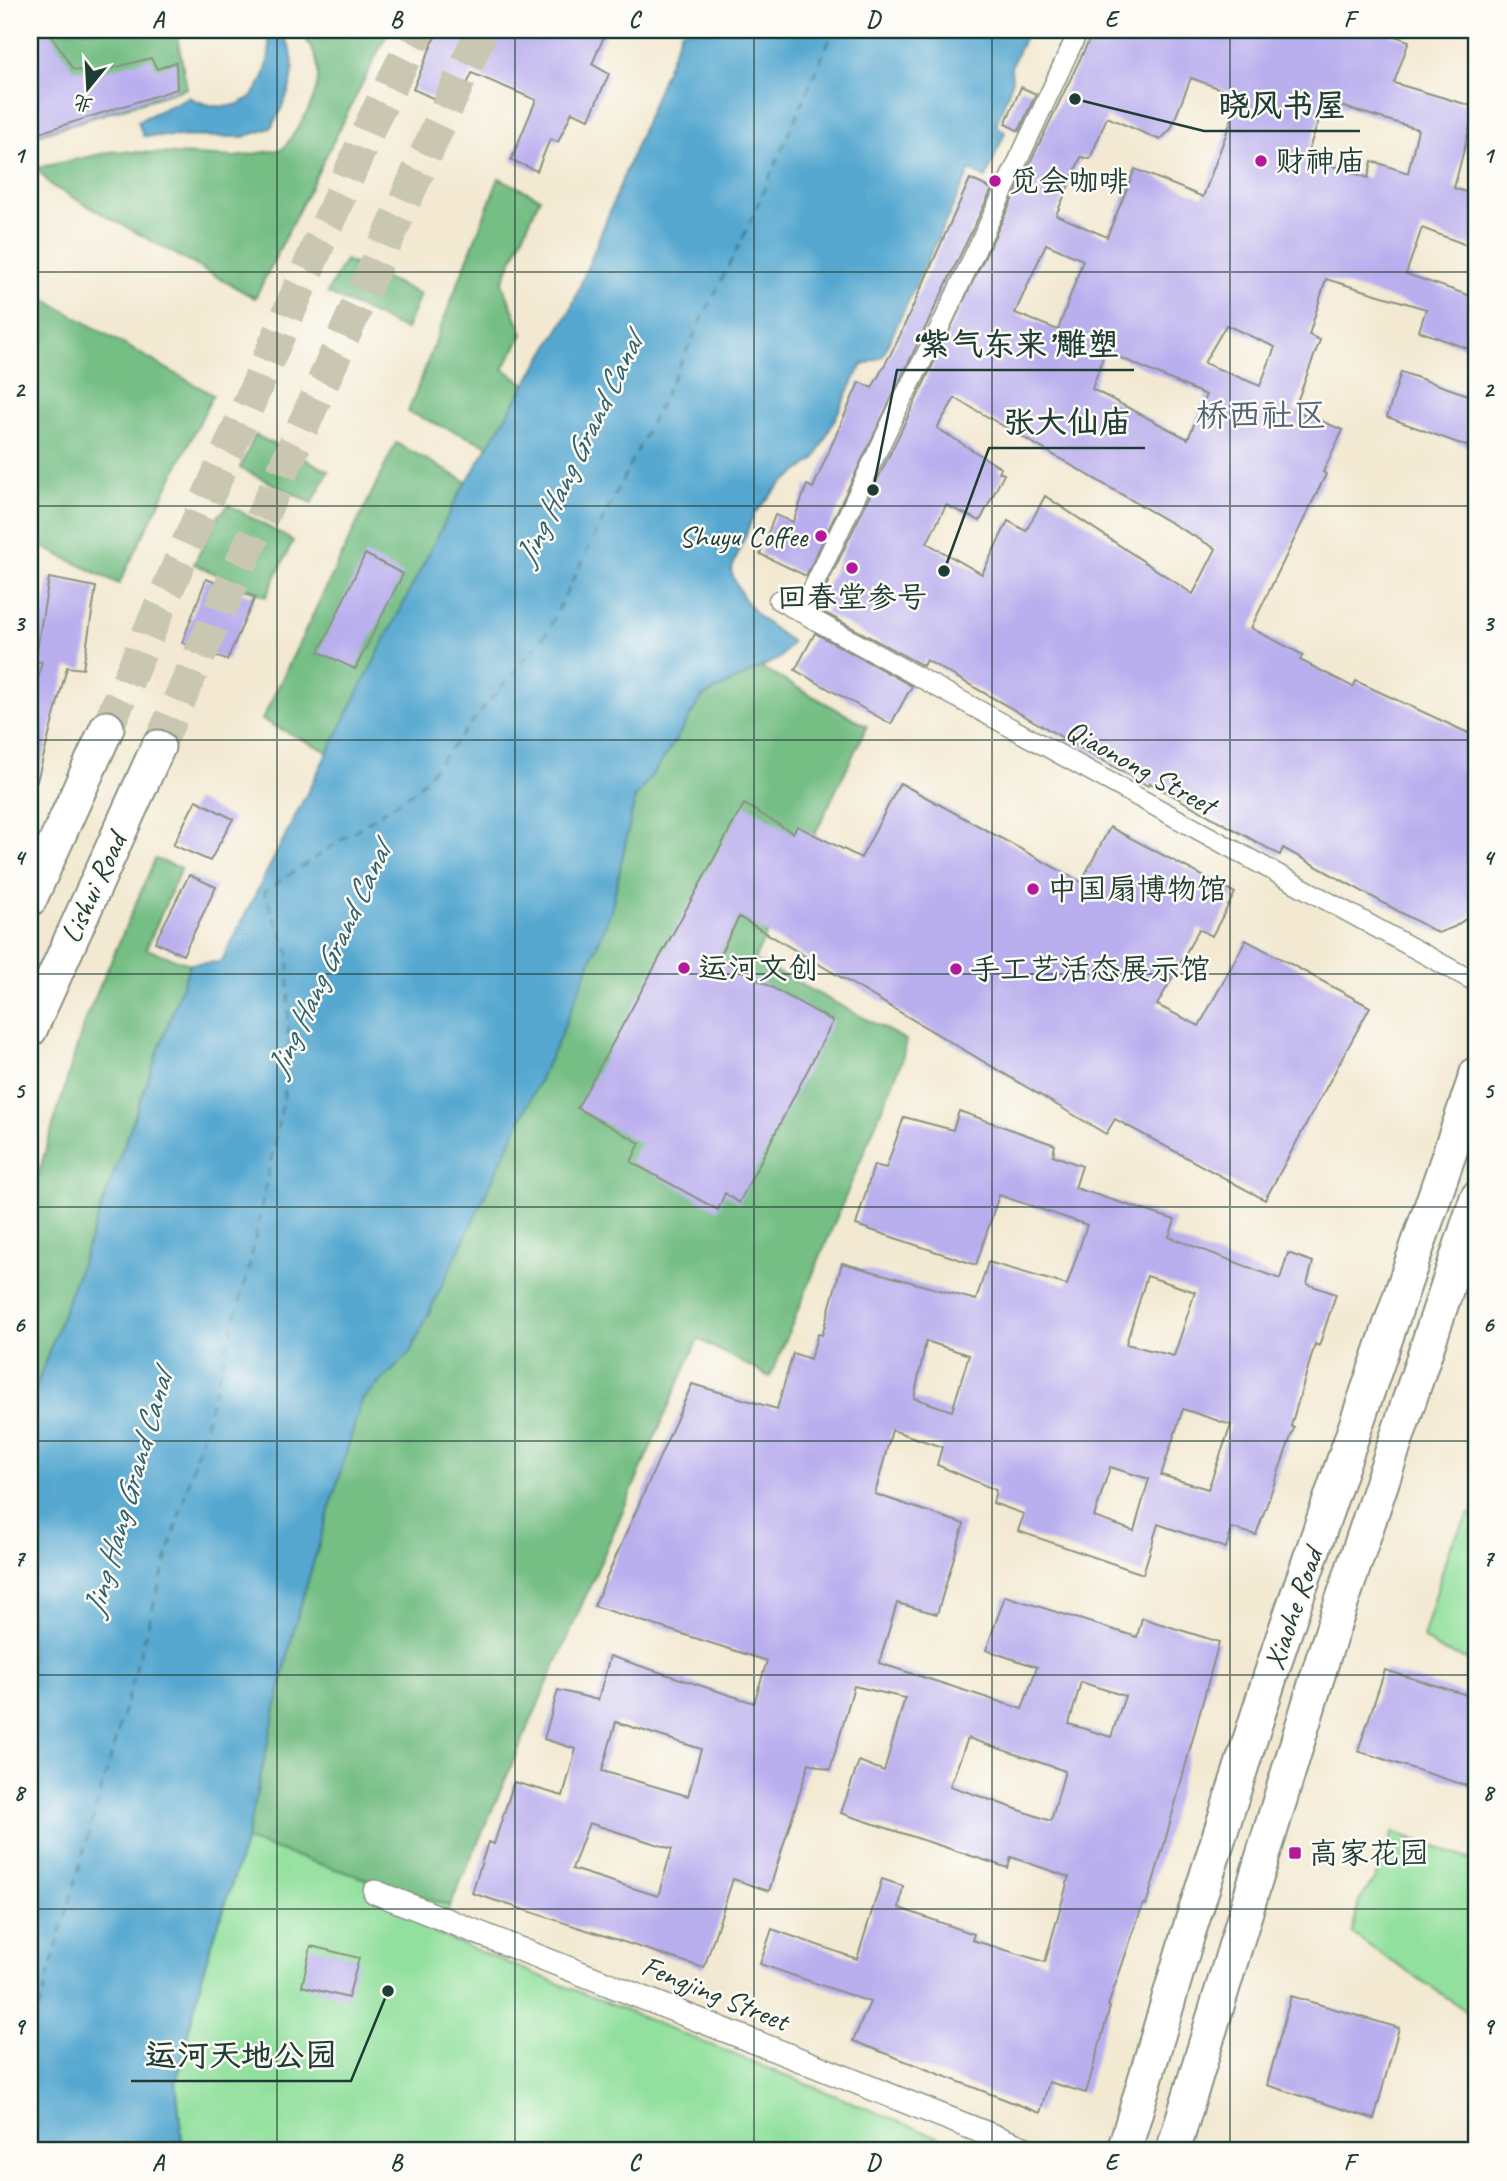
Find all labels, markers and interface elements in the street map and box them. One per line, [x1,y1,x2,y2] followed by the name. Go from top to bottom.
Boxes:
[152,5,166,34] text: A
[390,5,404,34] text: B
[629,5,643,34] text: C
[866,5,882,34] text: D
[1105,5,1121,34] text: E
[1344,5,1360,34] text: F
[52,52,122,122] north arrow
[1204,78,1360,131] callout: 晓风书屋
[1218,85,1346,126] text: 晓风书屋
[70,89,96,118] text: 北
[14,141,27,170] text: 1
[1483,141,1496,170] text: 1
[1275,142,1365,180] place label: 财神庙
[1253,153,1269,169] marker: 财神庙
[1009,162,1129,200] place label: 觅会咖啡
[987,173,1003,189] marker: 觅会咖啡
[897,317,1134,370] callout: “紫气东来”雕塑
[504,319,657,575] water label: Jing Hang Grand Canal
[910,324,1120,365] text: “紫气东来”雕塑
[14,375,27,404] text: 2
[1483,375,1496,404] text: 2
[1195,394,1327,436] district label: 桥西社区
[989,395,1145,448] callout: 张大仙庙
[1003,402,1131,443] text: 张大仙庙
[679,517,809,555] place label: Shuyu Coffee
[813,528,829,544] marker: Shuyu Coffee
[844,560,860,576] marker: 回春堂参号
[777,578,927,616] place label: 回春堂参号
[14,609,27,638] text: 3
[1483,609,1496,638] text: 3
[1060,710,1226,826] street label: Qiaonong Street
[51,823,137,949] street label: Lishui Road
[256,828,405,1085] water label: Jing Hang Grand Canal
[14,843,27,872] text: 4
[1483,843,1496,872] text: 4
[1047,870,1227,908] place label: 中国扇博物馆
[1025,881,1041,897] marker: 中国扇博物馆
[698,949,818,987] place label: 运河文创
[970,950,1210,988] place label: 手工艺活态展示馆
[676,960,692,976] marker: 运河文创
[948,961,964,977] marker: 手工艺活态展示馆
[14,1076,26,1105] text: 5
[1483,1076,1495,1105] text: 5
[14,1310,27,1339] text: 6
[1483,1310,1496,1339] text: 6
[72,1358,185,1623] water label: Jing Hang Grand Canal
[1255,1539,1333,1675] street label: Xiaohe Road
[14,1544,27,1573] text: 7
[1483,1544,1496,1573] text: 7
[14,1778,27,1807] text: 8
[1483,1778,1496,1807] text: 8
[1309,1834,1429,1872] place label: 高家花园
[1287,1845,1303,1861] marker: 高家花园
[636,1946,797,2041] street label: Fengjing Street
[14,2012,27,2041] text: 9
[1483,2012,1496,2041] text: 9
[131,2028,351,2081] callout: 运河天地公园
[145,2035,337,2076] text: 运河天地公园
[152,2148,166,2177] text: A
[390,2148,404,2177] text: B
[629,2148,643,2177] text: C
[866,2148,882,2177] text: D
[1105,2148,1121,2177] text: E
[1344,2148,1360,2177] text: F

